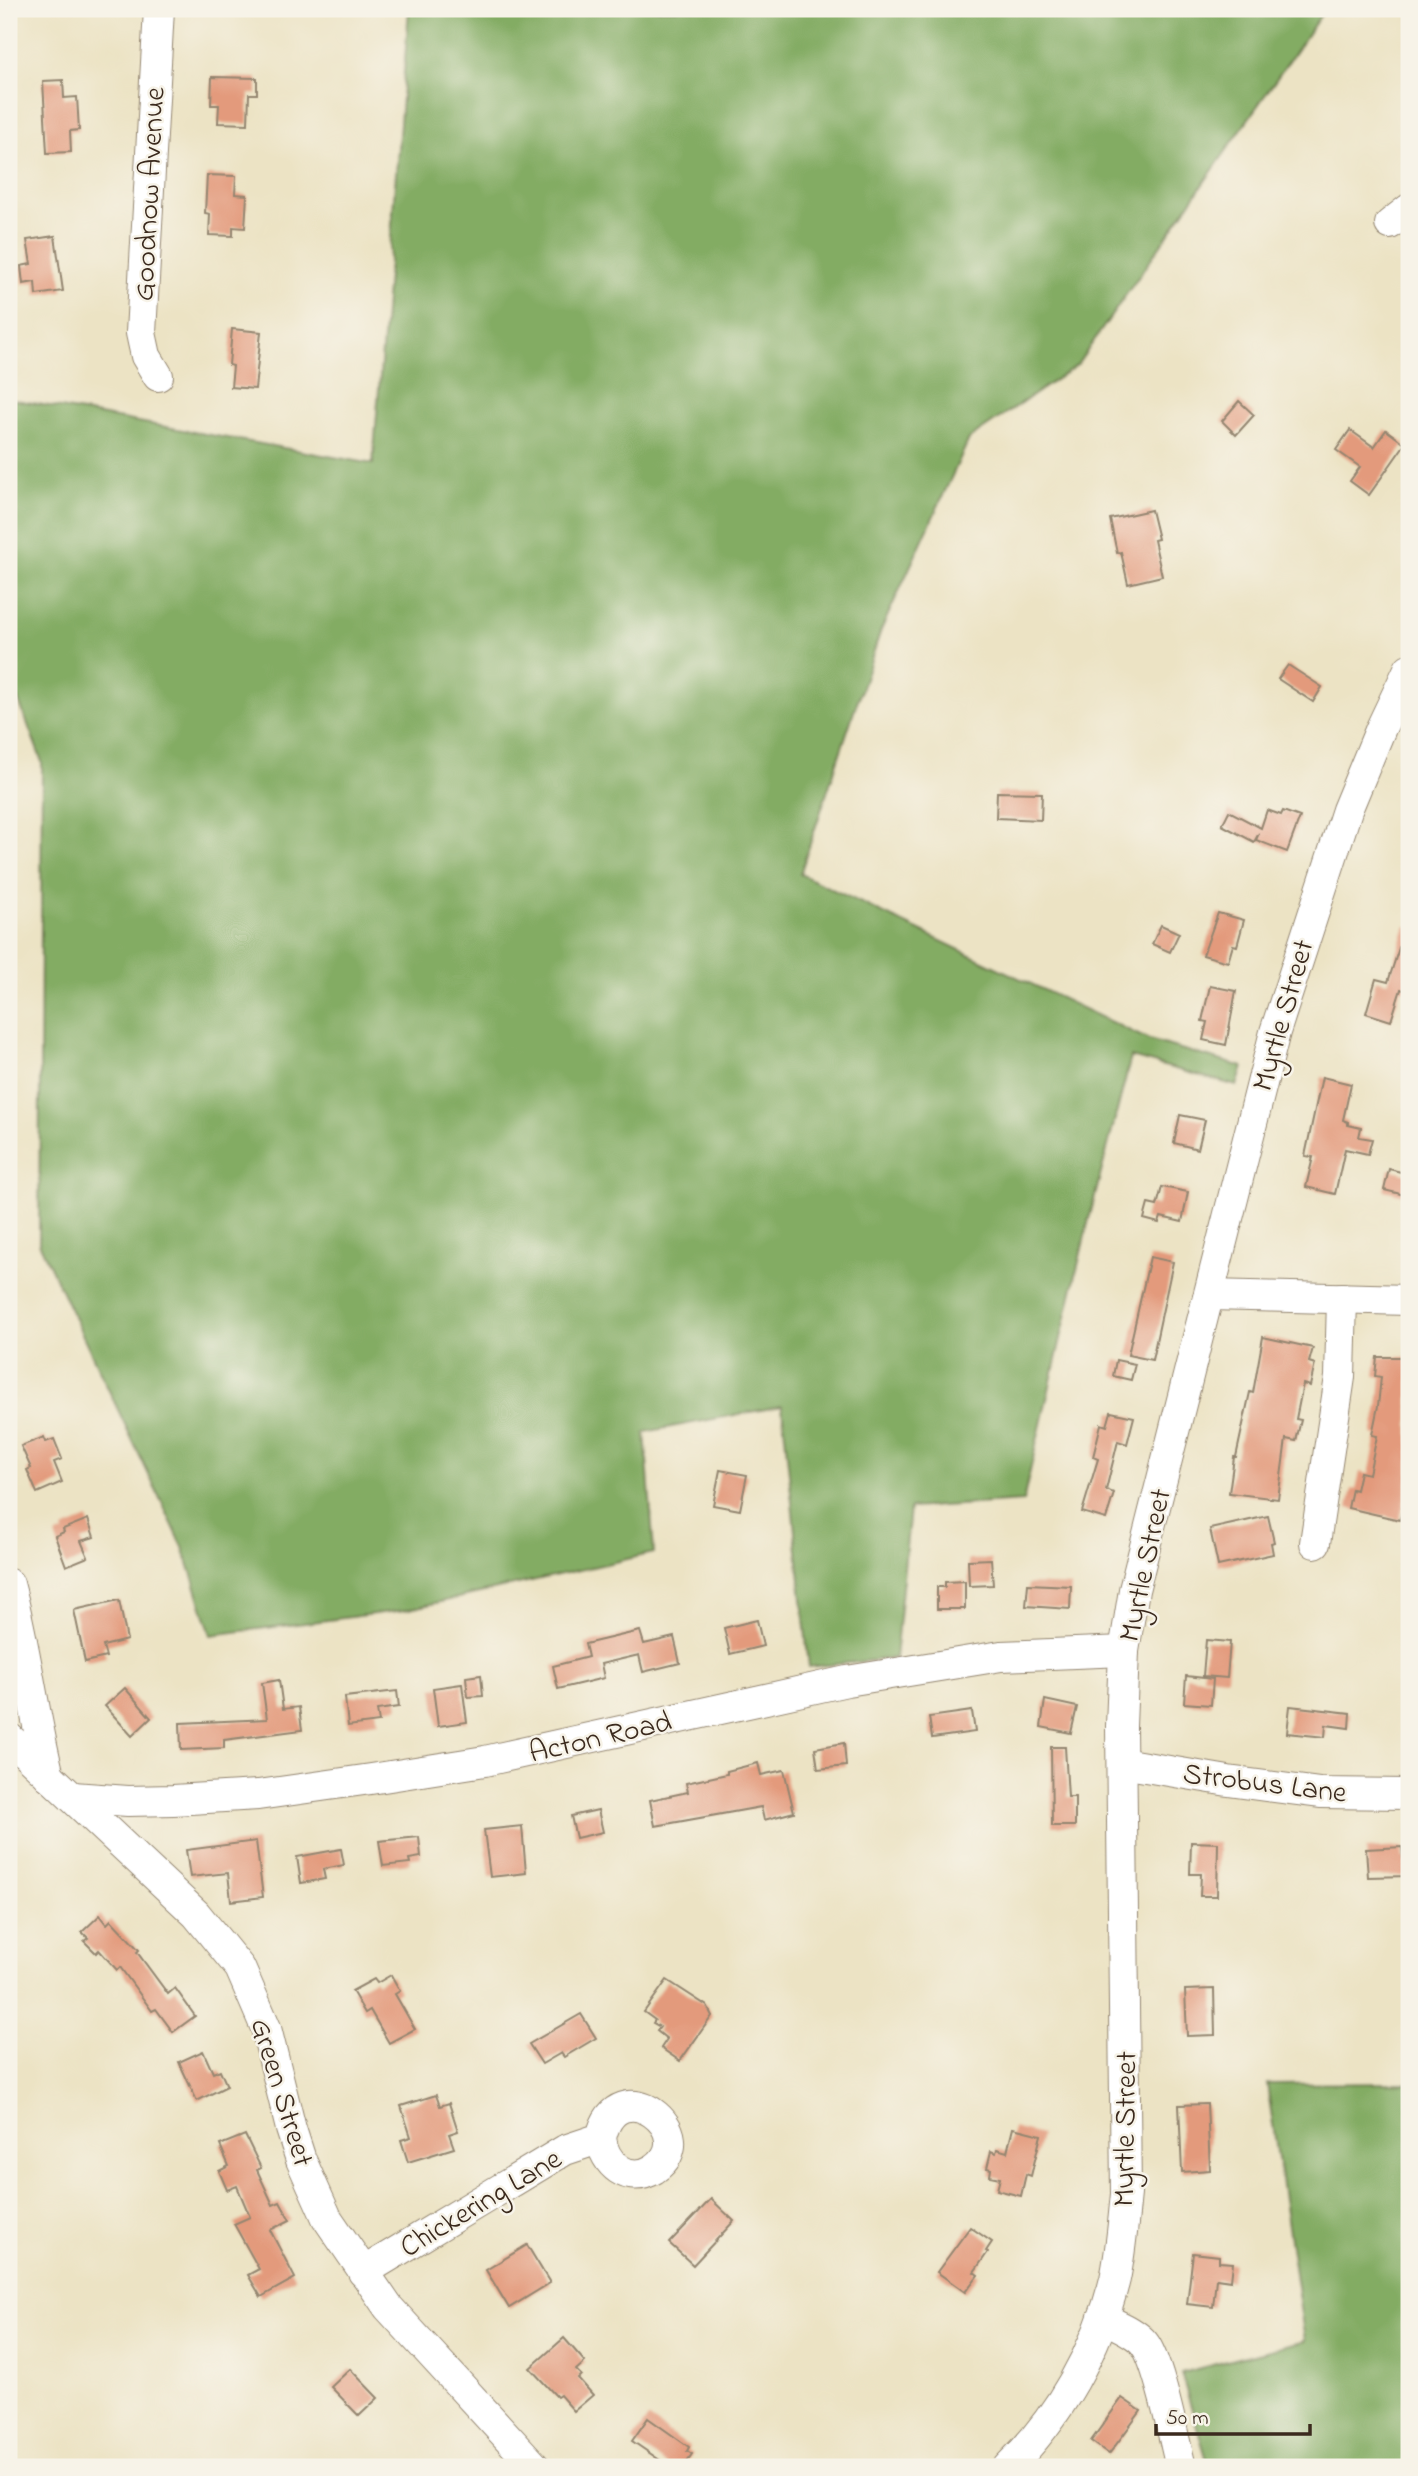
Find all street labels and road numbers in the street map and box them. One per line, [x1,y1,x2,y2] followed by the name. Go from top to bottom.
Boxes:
[123,86,179,302] street label: Goodnow Avenue
[1242,935,1328,1097] street label: Myrtle Street
[1109,1485,1185,1646] street label: Myrtle Street
[525,1701,676,1777] street label: Acton Road
[1180,1753,1350,1817] street label: Strobus Lane
[237,2013,324,2172] street label: Green Street
[1104,2051,1150,2207] street label: Myrtle Street
[392,2139,571,2270] street label: Chickering Lane

